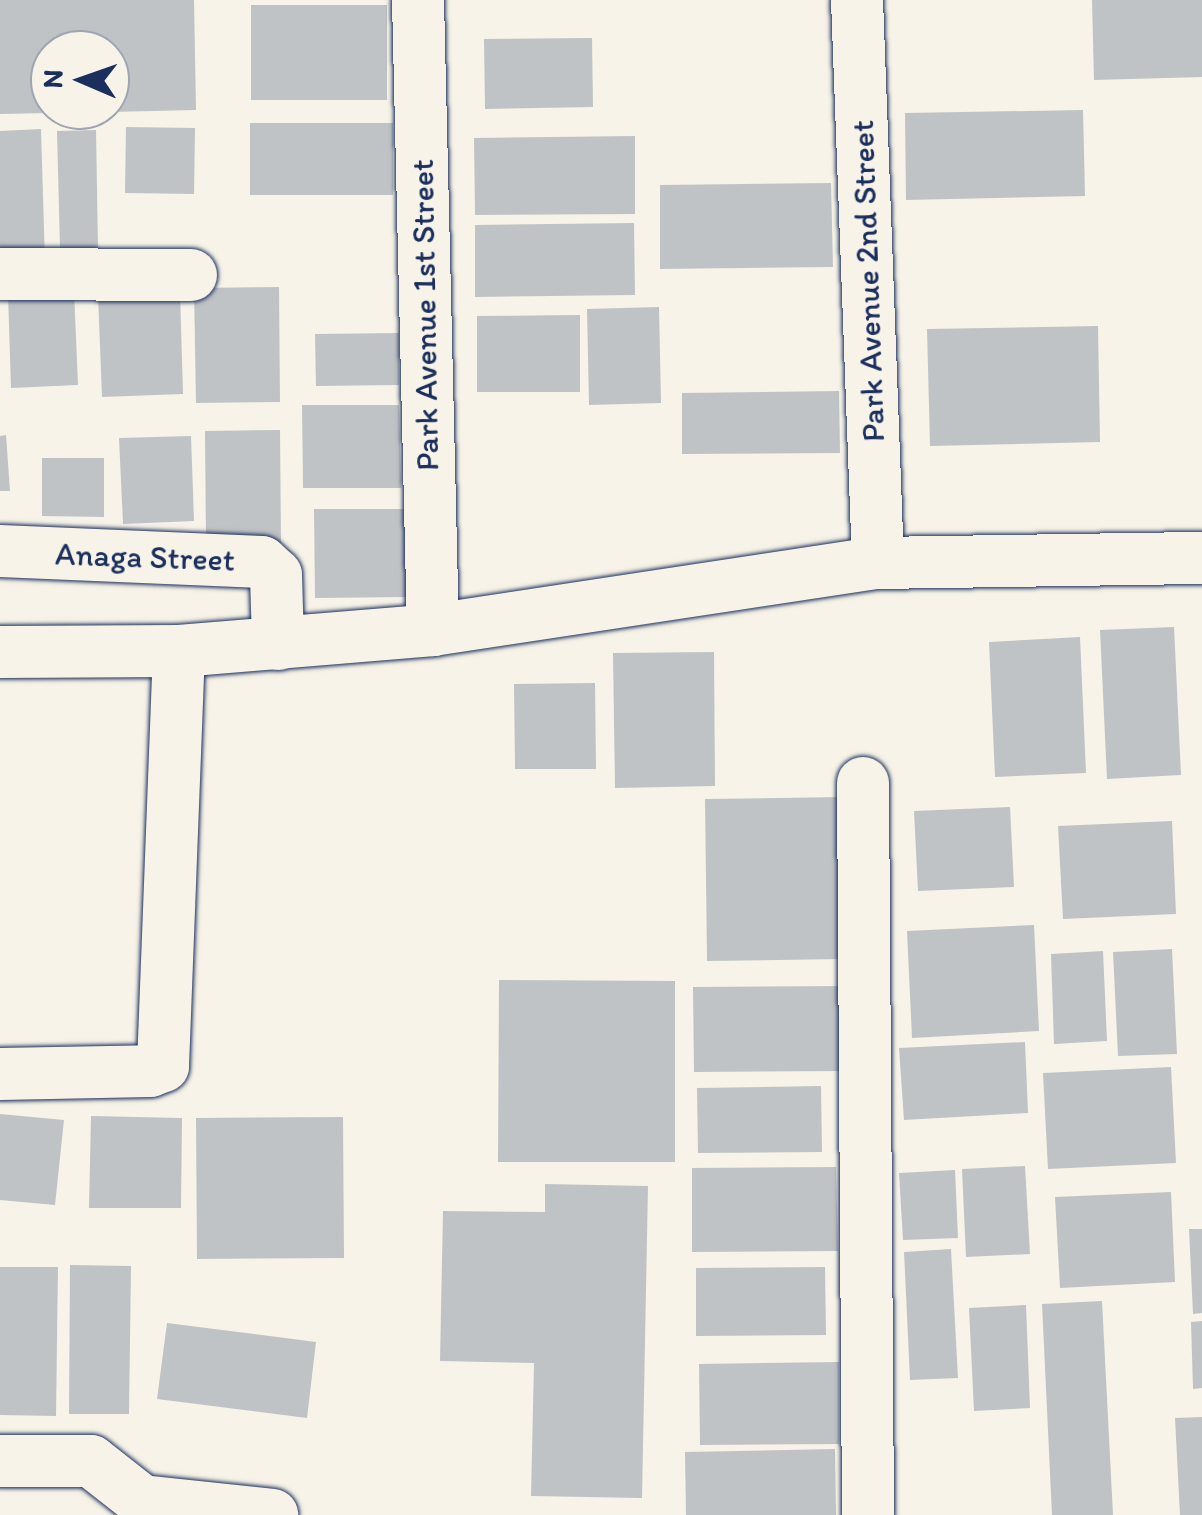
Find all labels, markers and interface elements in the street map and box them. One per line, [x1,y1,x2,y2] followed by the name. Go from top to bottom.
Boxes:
[30,30,130,130] north arrow
[35,69,69,89] text: N
[843,120,893,442] street label: Park Avenue 2nd Street
[403,160,447,470] street label: Park Avenue 1st Street
[55,535,235,579] street label: Anaga Street

